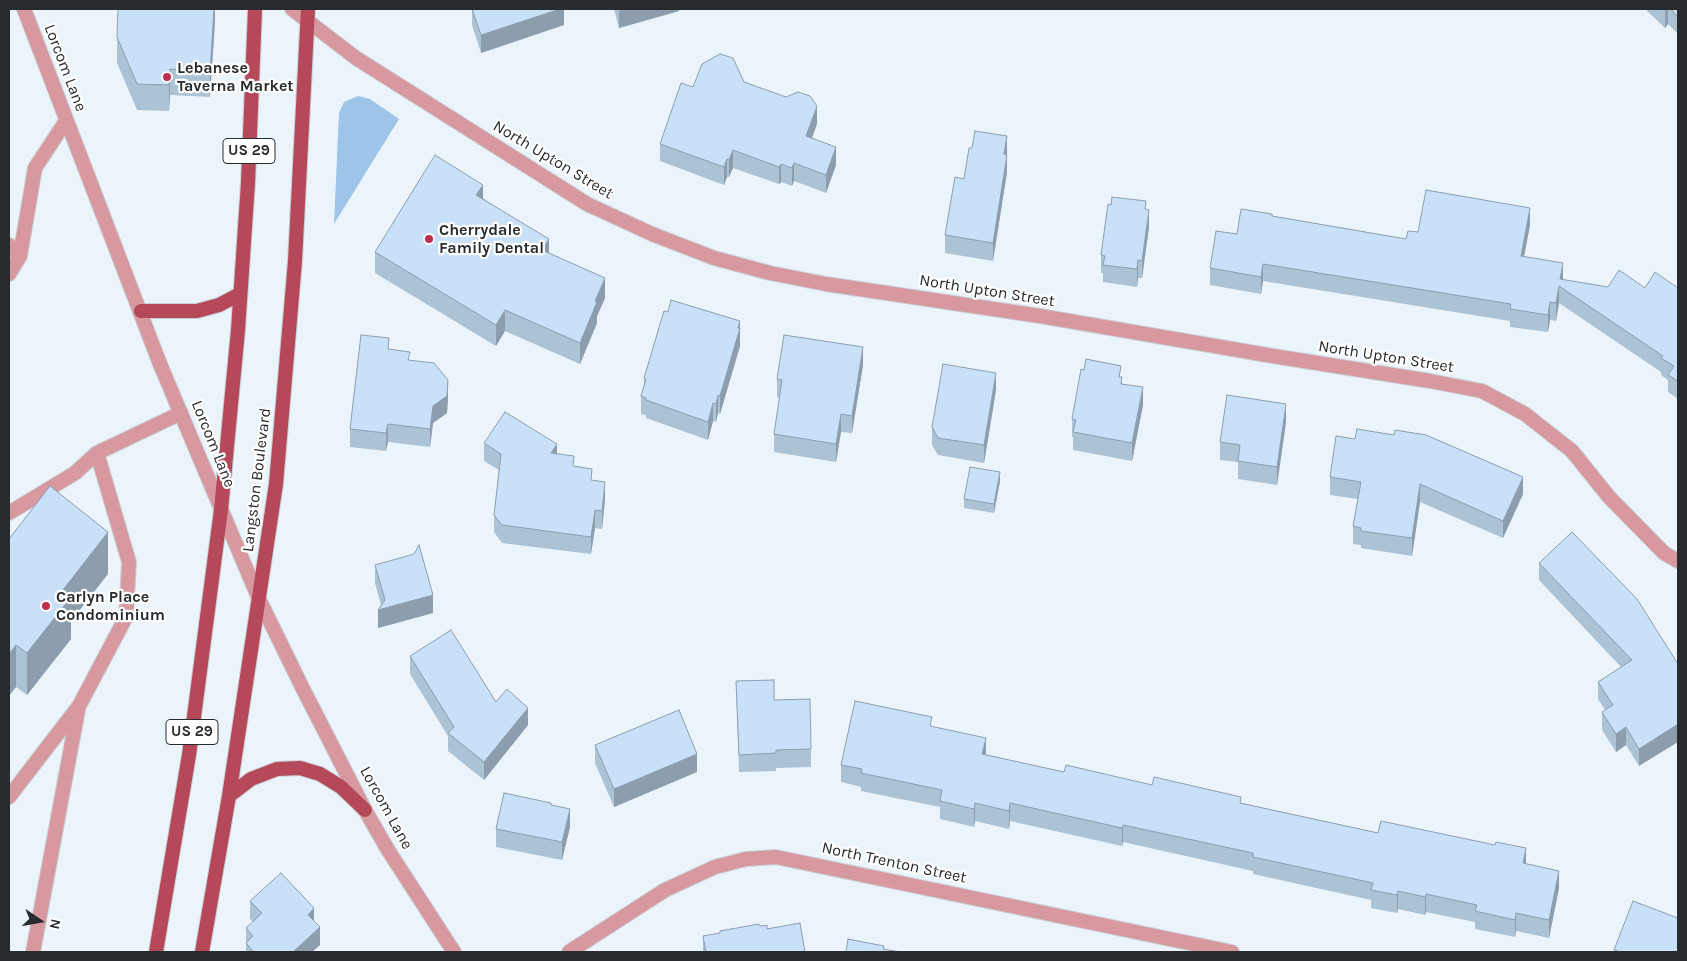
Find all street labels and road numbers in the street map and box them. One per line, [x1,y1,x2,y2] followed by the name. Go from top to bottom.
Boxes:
[40,22,90,114] street label: Lorcom Lane
[489,117,617,203] street label: North Upton Street
[223,138,275,164] road number: US 29
[918,271,1056,311] street label: North Upton Street
[1317,337,1455,377] street label: North Upton Street
[187,398,239,490] street label: Lorcom Lane
[239,407,275,553] street label: Langston Boulevard
[166,720,218,744] road number: US 29
[355,763,417,853] street label: Lorcom Lane
[820,838,968,888] street label: North Trenton Street

